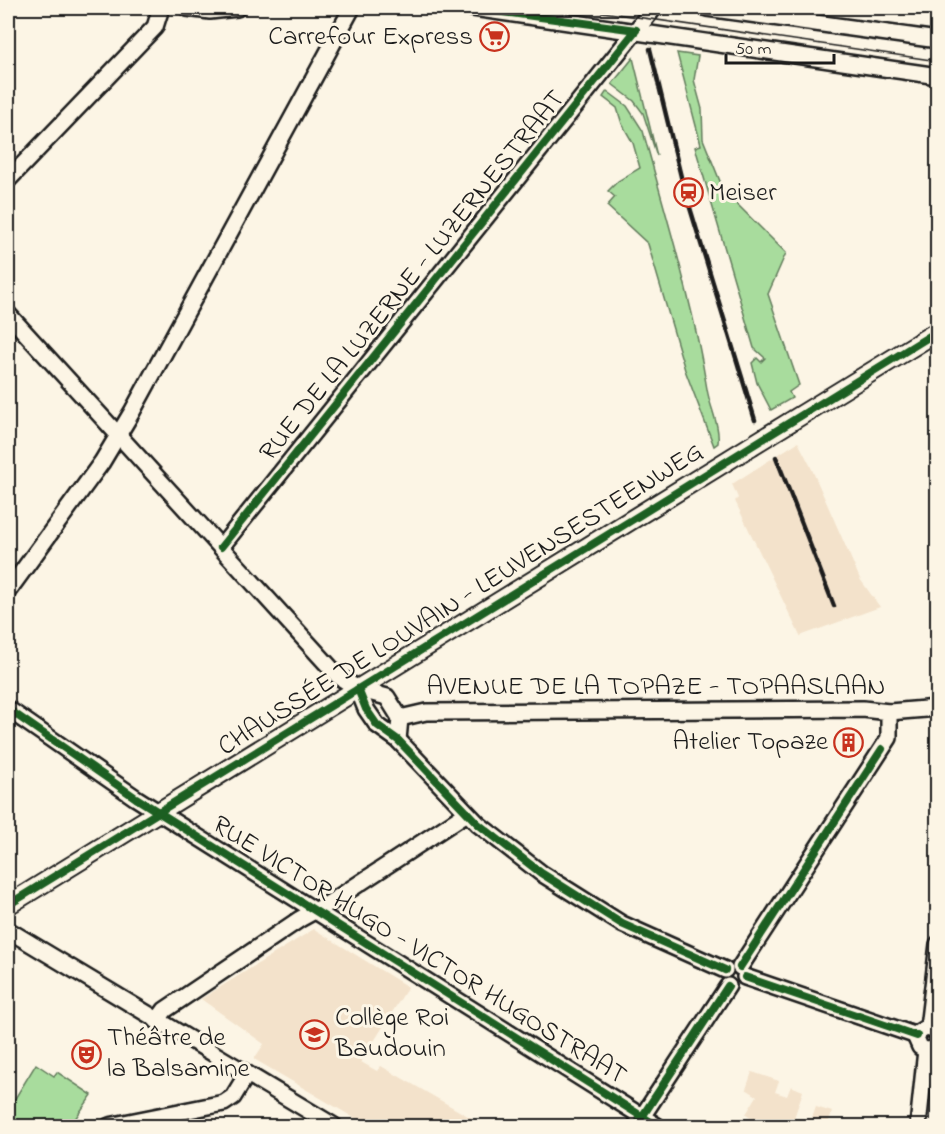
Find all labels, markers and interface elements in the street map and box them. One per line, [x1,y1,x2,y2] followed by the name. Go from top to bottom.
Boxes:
[268,18,473,57] place label: Carrefour Express
[478,21,510,53] supermarket icon: Carrefour Express
[726,27,834,65] scale bar
[735,37,772,63] text: 50 m
[251,82,575,470] street label: RUE DE LA LUZERNE - LUZERNESTRAAT
[709,174,777,213] place label: Meiser
[672,177,704,209] station icon: Meiser
[211,434,711,766] street label: CHAUSSÉE DE LOUVAIN - LEUVENSESTEENWEG
[427,668,885,707] street label: AVENUE DE LA TOPAZE - TOPAASLAAN
[672,723,829,762] place label: Atelier Topaze
[833,726,865,758] building icon: Atelier Topaze
[204,807,634,1095] street label: RUE VICTOR HUGO - VICTOR HUGOSTRAAT
[334,999,449,1069] place label: Collège Roi Baudouin
[298,1018,330,1050] school or university icon: Collège Roi Baudouin
[107,1019,251,1089] place label: Théâtre de la Balsamine
[70,1038,102,1070] theatre icon: Théâtre de la Balsamine

